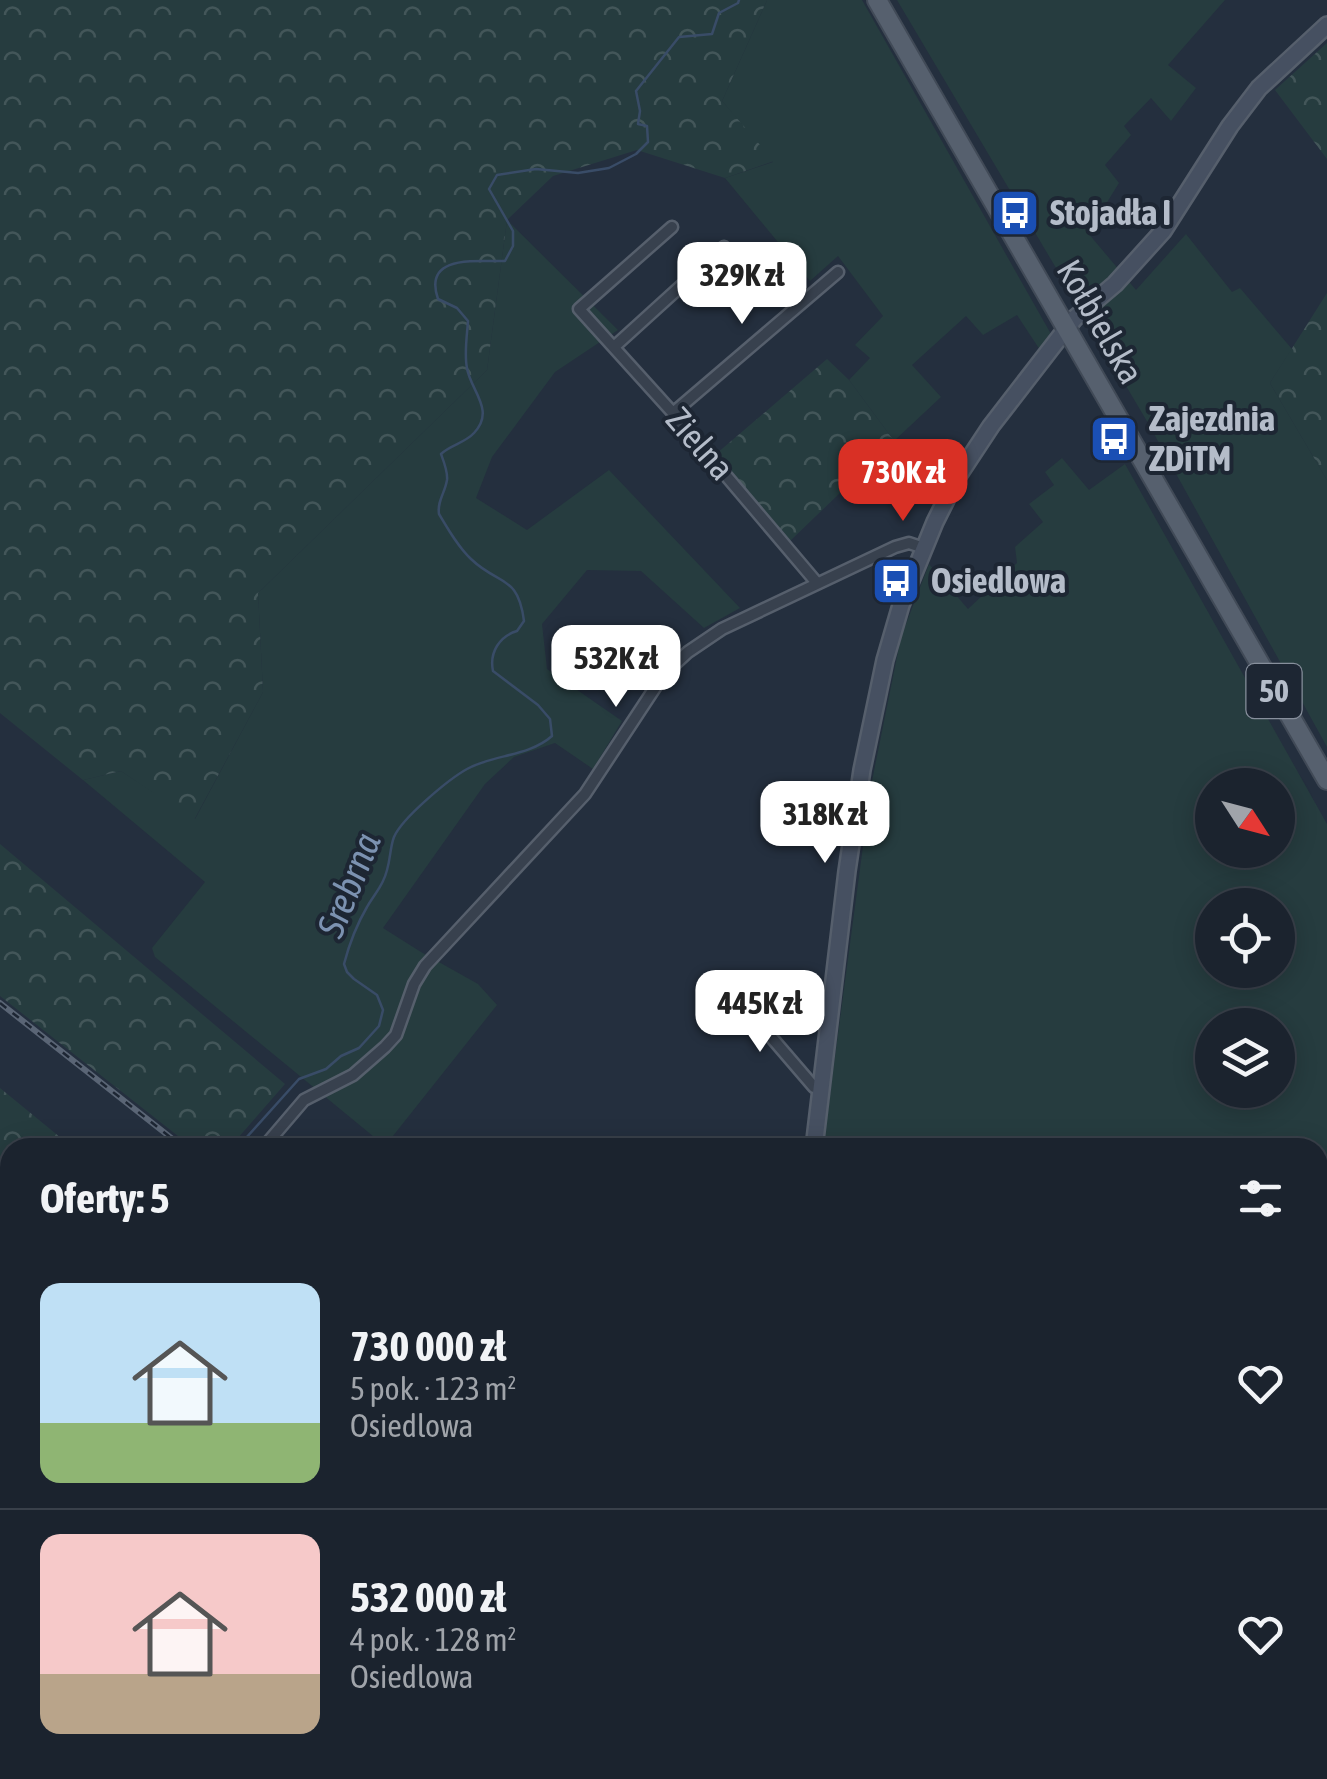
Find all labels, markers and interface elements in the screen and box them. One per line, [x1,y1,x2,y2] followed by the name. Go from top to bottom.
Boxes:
[989,187,1041,239] bus stop icon: Stojadła I
[1050,192,1171,232] place label: Stojadła I
[650,242,834,327] pin: 329K zł
[1050,253,1152,390] street label: Kołbielska
[699,256,785,293] text: 329K zł
[1149,398,1275,478] place label: Zajezdnia ZDiTM
[659,399,743,487] street label: Zielna
[1088,413,1140,465] bus stop icon: Zajezdnia ZDiTM
[811,439,995,524] pin: 730K zł
[860,453,946,490] text: 730K zł
[870,555,922,607] bus stop icon: Osiedlowa
[931,560,1066,600] place label: Osiedlowa
[524,625,708,710] pin: 532K zł
[573,639,659,676] text: 532K zł
[1246,664,1302,718] road number: 50
[1195,768,1295,868] north arrow
[1195,768,1295,1108] map controls
[733,781,917,866] pin: 318K zł
[782,795,868,832] text: 318K zł
[308,826,389,944] water label: Srebrna
[1195,888,1295,988] button: locate
[668,970,852,1055] pin: 445K zł
[717,984,803,1021] text: 445K zł
[1195,1008,1295,1108] button: layers
[1233,1171,1288,1226] icon: filters
[40,1174,170,1222] text: Oferty: 5
[350,1322,506,1370] text: 730 000 zł
[120,1323,240,1443] icon: home
[1233,1356,1288,1411] icon: heart
[350,1370,517,1407] text: 5 pok. · 123 m²
[350,1407,473,1444] text: Osiedlowa
[350,1573,506,1621] text: 532 000 zł
[120,1574,240,1694] icon: home
[1233,1607,1288,1662] icon: heart
[350,1621,517,1658] text: 4 pok. · 128 m²
[350,1658,473,1695] text: Osiedlowa

